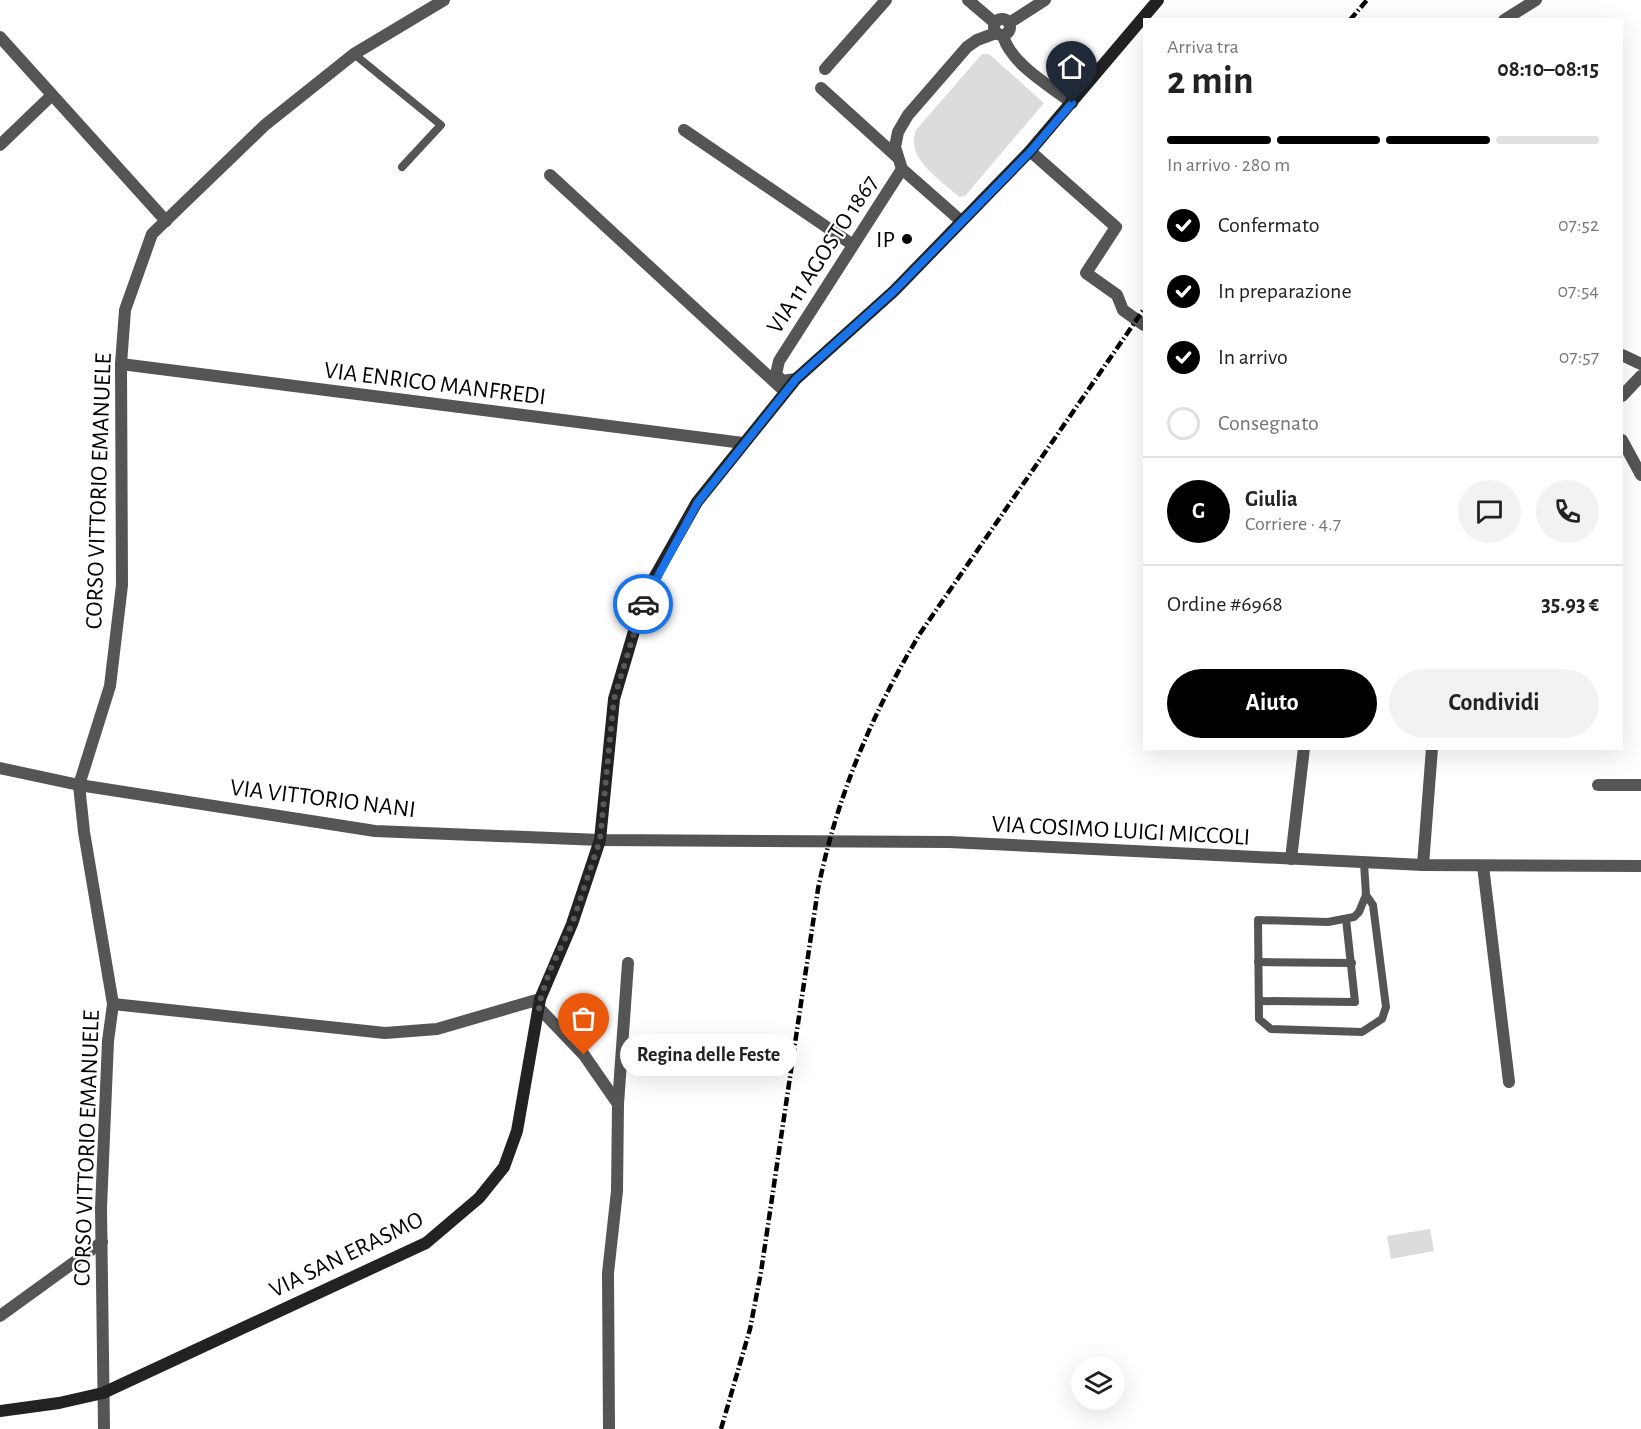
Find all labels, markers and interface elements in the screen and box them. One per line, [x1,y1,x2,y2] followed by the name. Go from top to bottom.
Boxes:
[1167,37,1239,57] text: Arriva tra
[1046,41,1097,103] pin
[1055,50,1088,83] icon: home
[1497,58,1599,80] text: 08:10–08:15
[1167,62,1254,101] text: 2 min
[1167,155,1290,175] text: In arrivo · 280 m
[763,171,883,338] street label: VIA 11 AGOSTO 1867
[1167,209,1200,242] icon: check
[1218,214,1320,236] text: Confermato
[1558,215,1599,235] text: 07:52
[876,228,895,252] place label: IP
[900,232,914,246] marker: IP
[1167,275,1200,308] icon: check
[1218,280,1352,302] text: In preparazione
[1558,281,1599,301] text: 07:54
[1167,341,1200,374] icon: check
[1218,346,1288,368] text: In arrivo
[1559,347,1599,367] text: 07:57
[82,352,116,630] street label: CORSO VITTORIO EMANUELE
[323,358,547,410] street label: VIA ENRICO MANFREDI
[1218,412,1319,434] text: Consegnato
[1458,480,1521,543] button: chat
[1536,480,1599,543] button: phone
[1245,488,1298,510] text: Giulia
[1192,500,1205,522] text: G
[1245,514,1341,534] text: Corriere · 4.7
[613,574,673,634] courier
[627,588,660,621] icon: car
[1167,593,1283,615] text: Ordine #6968
[1541,593,1599,615] text: 35.93 €
[1167,669,1377,738] button: Aiuto
[1389,669,1599,738] button: Condividi
[229,776,417,822] street label: VIA VITTORIO NANI
[991,812,1251,850] street label: VIA COSIMO LUIGI MICCOLI
[558,993,609,1055] pin
[567,1002,600,1035] icon: bag
[70,1009,104,1287] street label: CORSO VITTORIO EMANUELE
[620,1034,797,1076] callout: Regina delle Feste
[637,1045,780,1065] text: Regina delle Feste
[266,1207,427,1302] street label: VIA SAN ERASMO
[1071,1356,1125,1410] map controls
[1071,1356,1125,1410] button: layers

